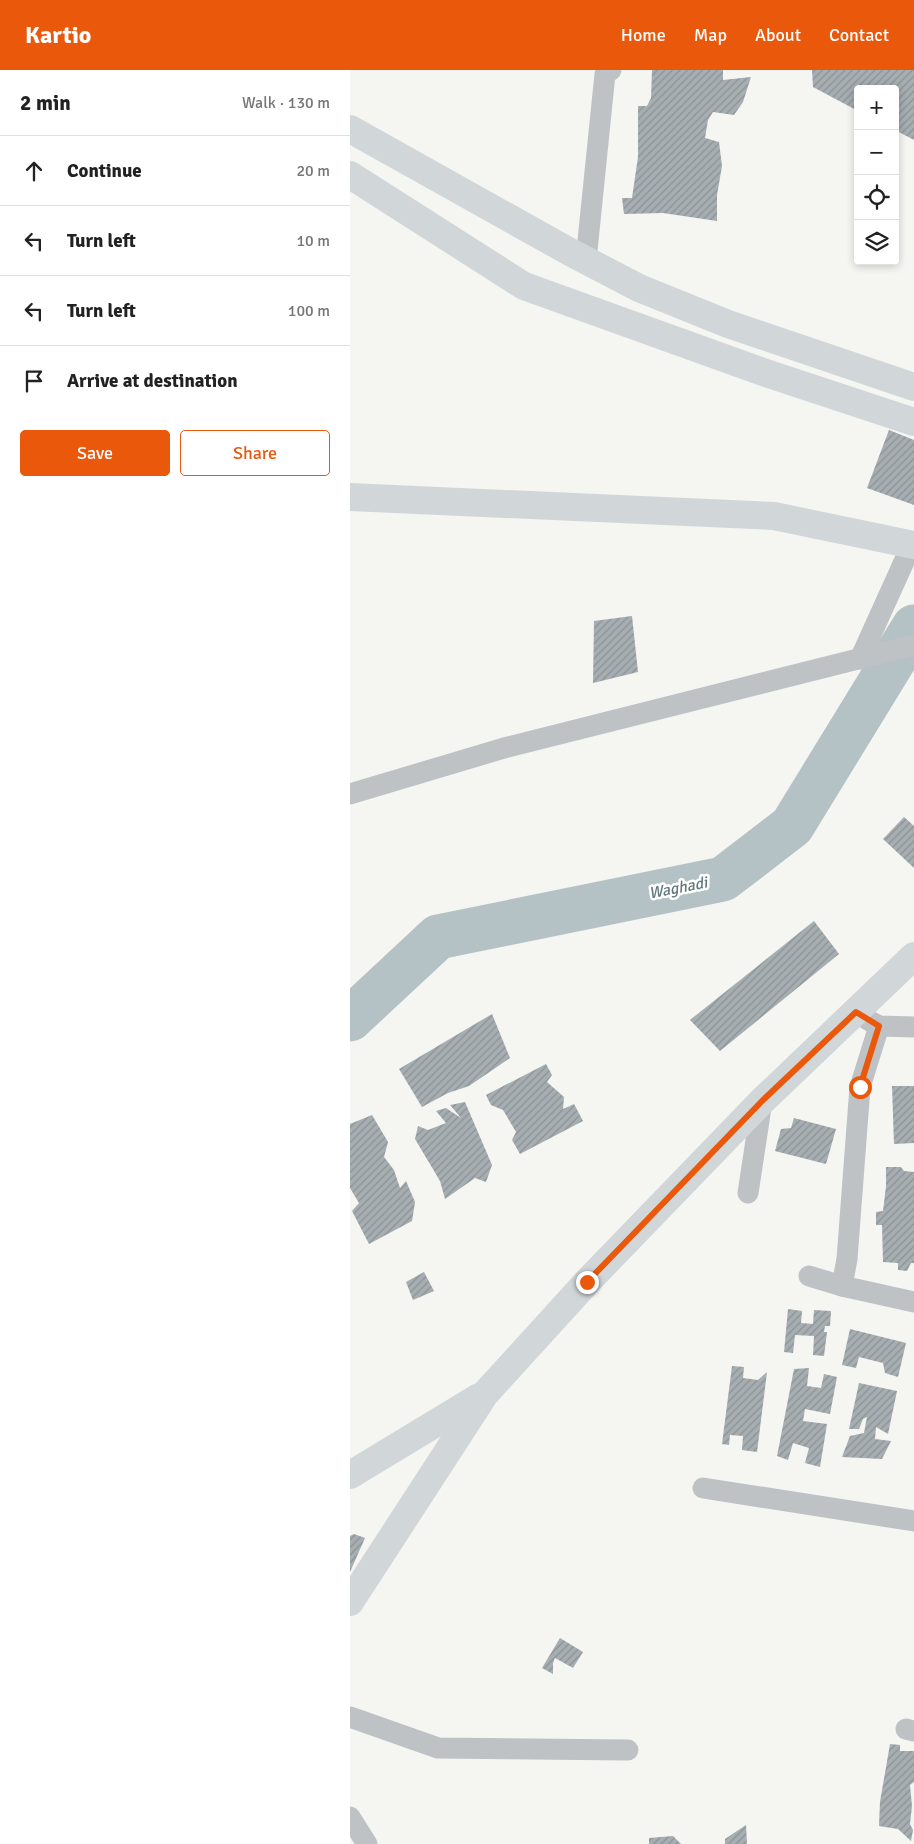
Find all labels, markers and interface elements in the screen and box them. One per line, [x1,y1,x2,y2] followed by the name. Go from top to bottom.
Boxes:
[25,20,91,50] text: Kartio
[621,24,666,46] text: Home
[694,24,727,46] text: Map
[755,24,801,46] text: About
[829,24,889,46] text: Contact
[854,85,899,265] map controls
[854,85,899,130] button: +
[20,90,71,116] text: 2 min
[242,93,330,113] text: Walk · 130 m
[854,130,899,175] button: −
[20,157,48,185] icon: ahead
[67,159,142,183] text: Continue
[296,161,330,181] text: 20 m
[854,175,899,220] button: locate
[854,220,899,265] button: layers
[20,227,48,255] icon: left
[67,229,136,253] text: Turn left
[296,231,330,251] text: 10 m
[20,297,48,325] icon: left
[67,299,136,323] text: Turn left
[288,301,330,321] text: 100 m
[20,367,48,395] icon: arrive
[67,369,238,393] text: Arrive at destination
[20,430,170,476] button: Save
[180,430,330,476] button: Share
[647,872,711,903] water label: Waghadi
[849,1076,872,1099] route start
[576,1271,599,1294] route end

